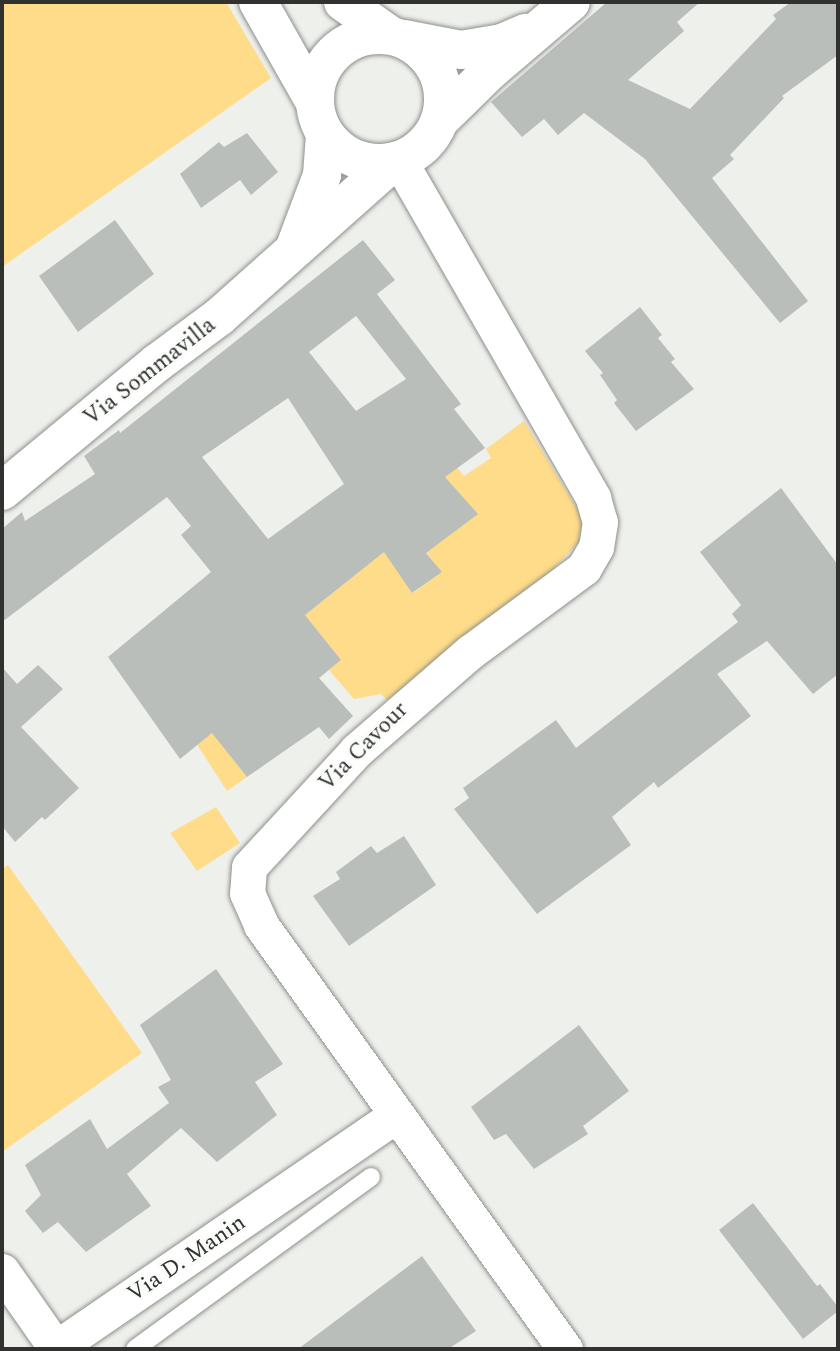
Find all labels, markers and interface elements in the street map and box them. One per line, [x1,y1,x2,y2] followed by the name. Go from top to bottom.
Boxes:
[78,312,222,432] street label: Via Sommavilla
[314,697,414,797] street label: Via Cavour
[123,1209,251,1309] street label: Via D. Manin

